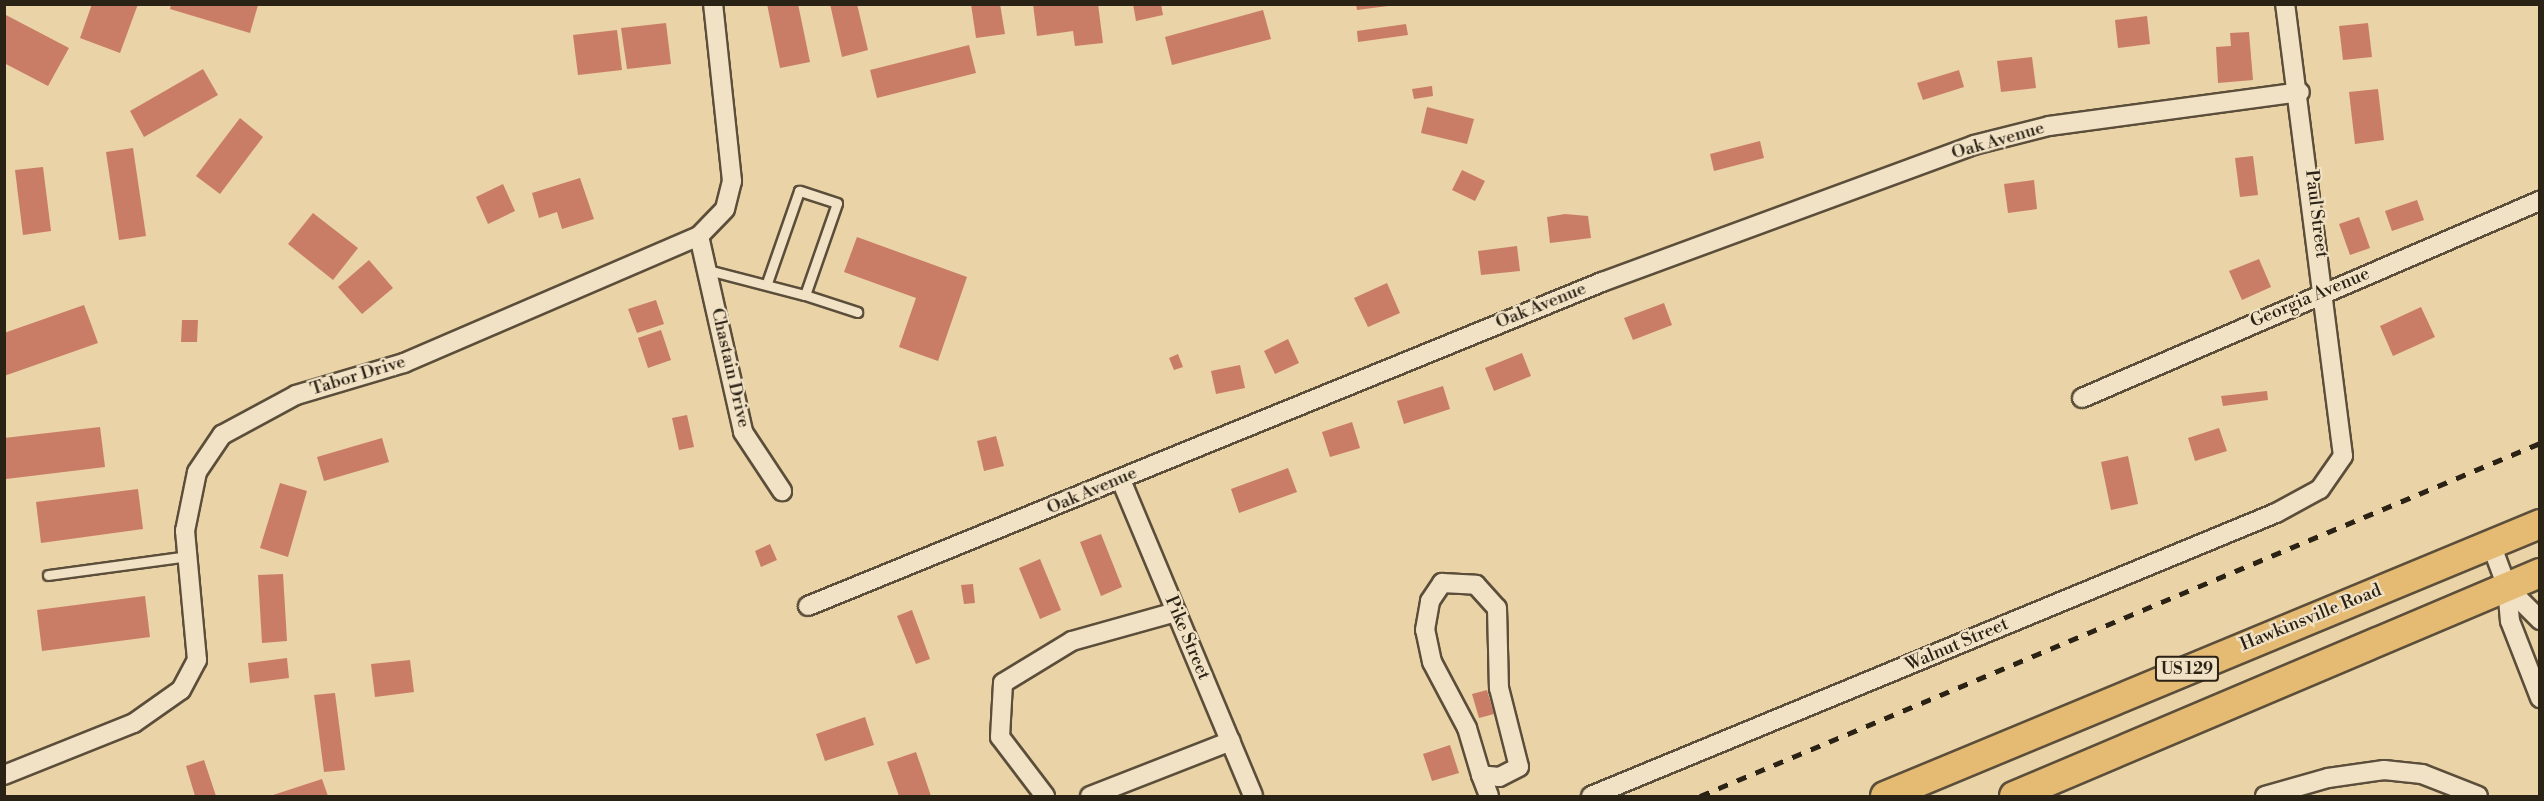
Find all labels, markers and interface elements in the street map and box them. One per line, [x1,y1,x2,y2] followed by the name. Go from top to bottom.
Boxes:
[1949,117,2047,165] street label: Oak Avenue
[2300,169,2332,259] street label: Paul Street
[2247,263,2373,333] street label: Georgia Avenue
[1493,278,1589,334] street label: Oak Avenue
[706,306,754,430] street label: Chastain Drive
[308,351,408,401] street label: Tabor Drive
[1044,462,1140,520] street label: Oak Avenue
[2237,580,2385,656] street label: Hawkinsville Road
[1160,593,1214,683] street label: Pike Street
[1902,614,2012,676] street label: Walnut Street
[2154,656,2220,682] road number: US 129

